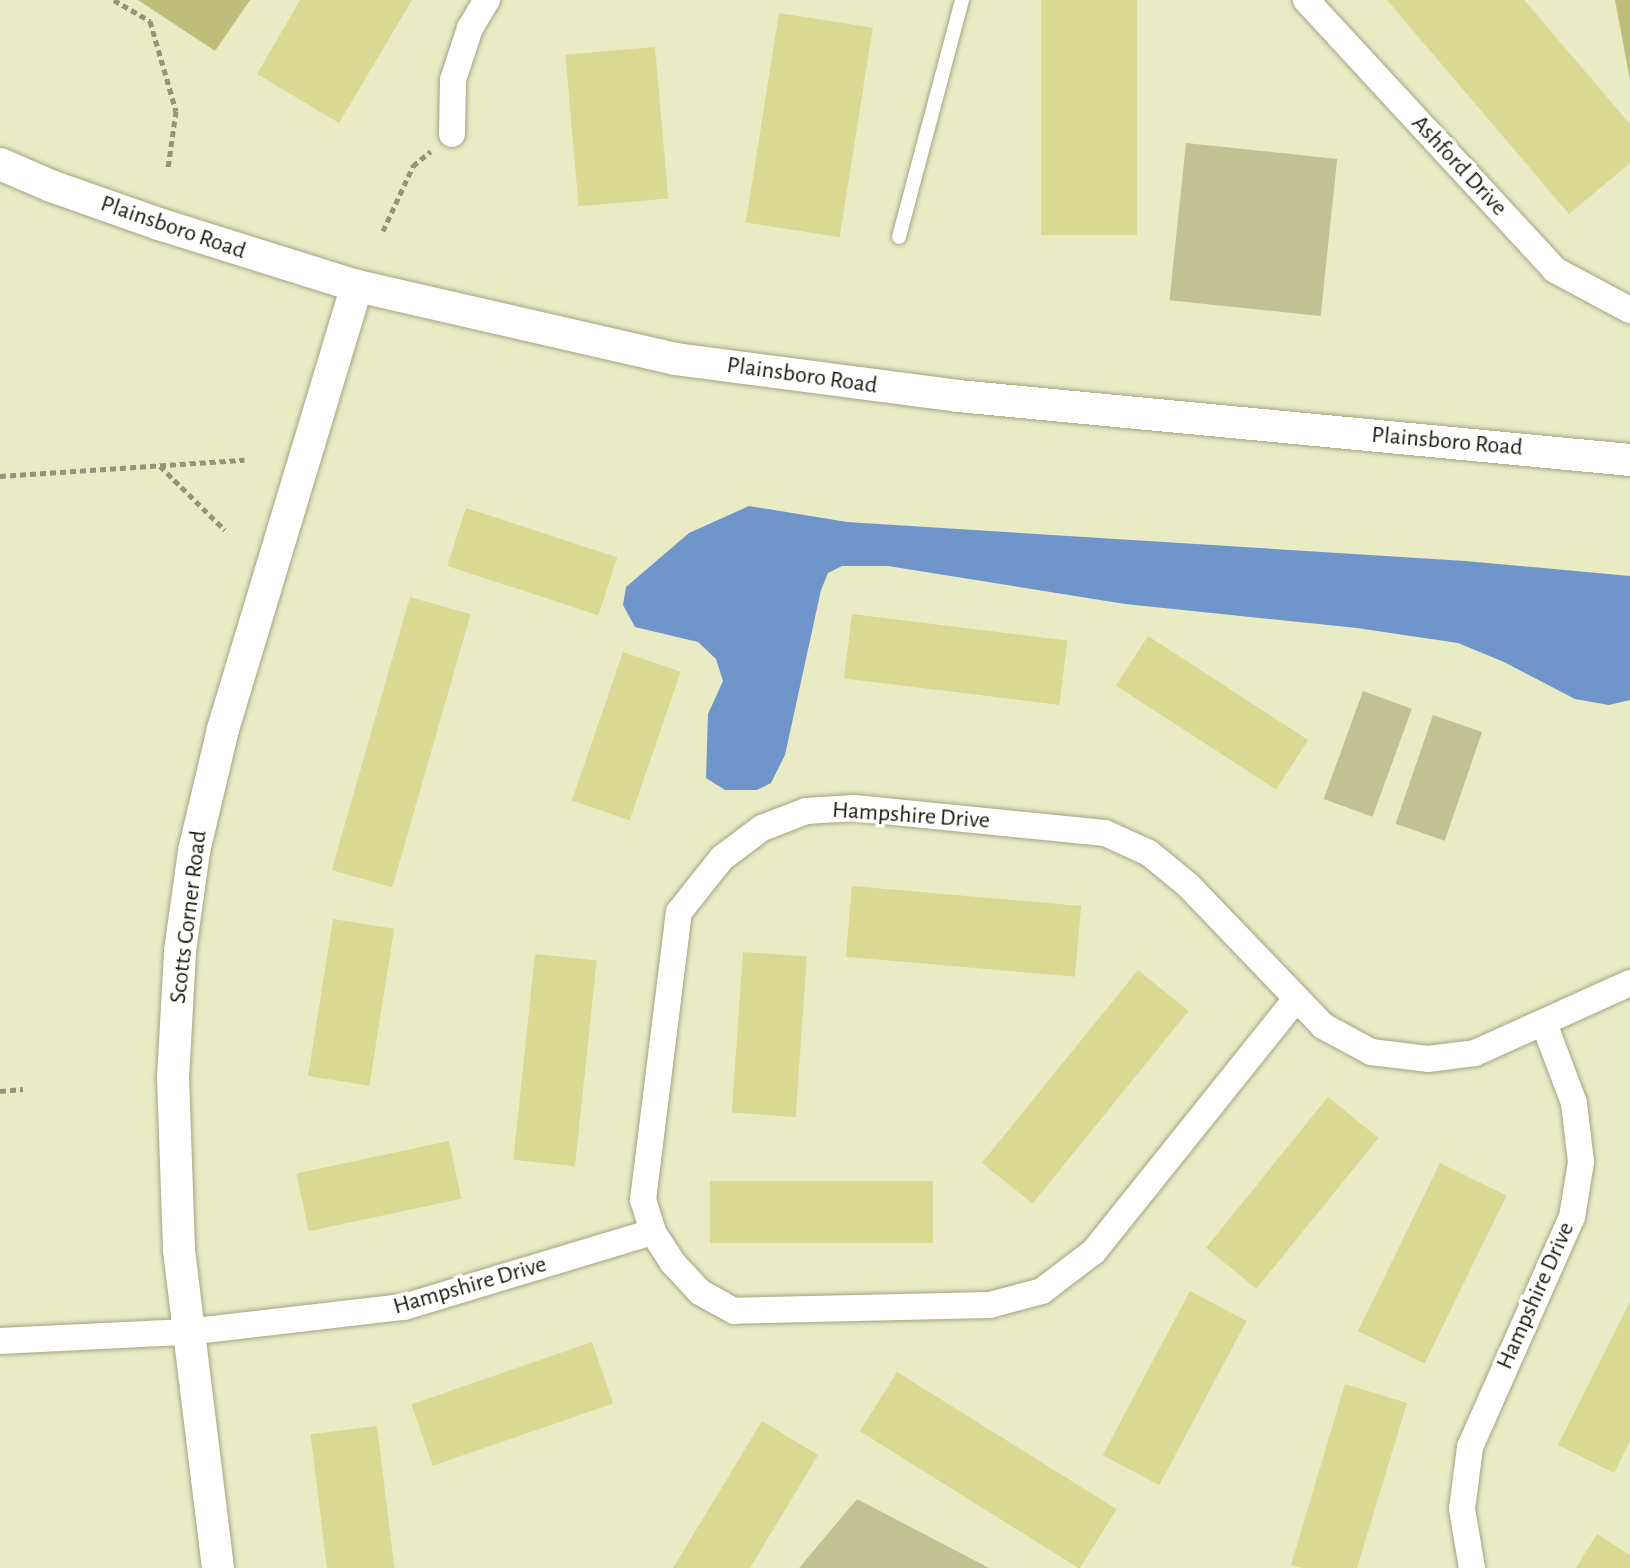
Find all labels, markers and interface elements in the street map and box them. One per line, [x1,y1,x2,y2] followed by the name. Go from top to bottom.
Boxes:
[1405,110,1513,222] street label: Ashford Drive
[97,190,249,266] street label: Plainsboro Road
[725,351,879,401] street label: Plainsboro Road
[1370,421,1524,463] street label: Plainsboro Road
[831,796,991,836] street label: Hampshire Drive
[164,829,214,1005] street label: Scotts Corner Road
[1491,1218,1581,1374] street label: Hampshire Drive
[390,1250,550,1322] street label: Hampshire Drive

